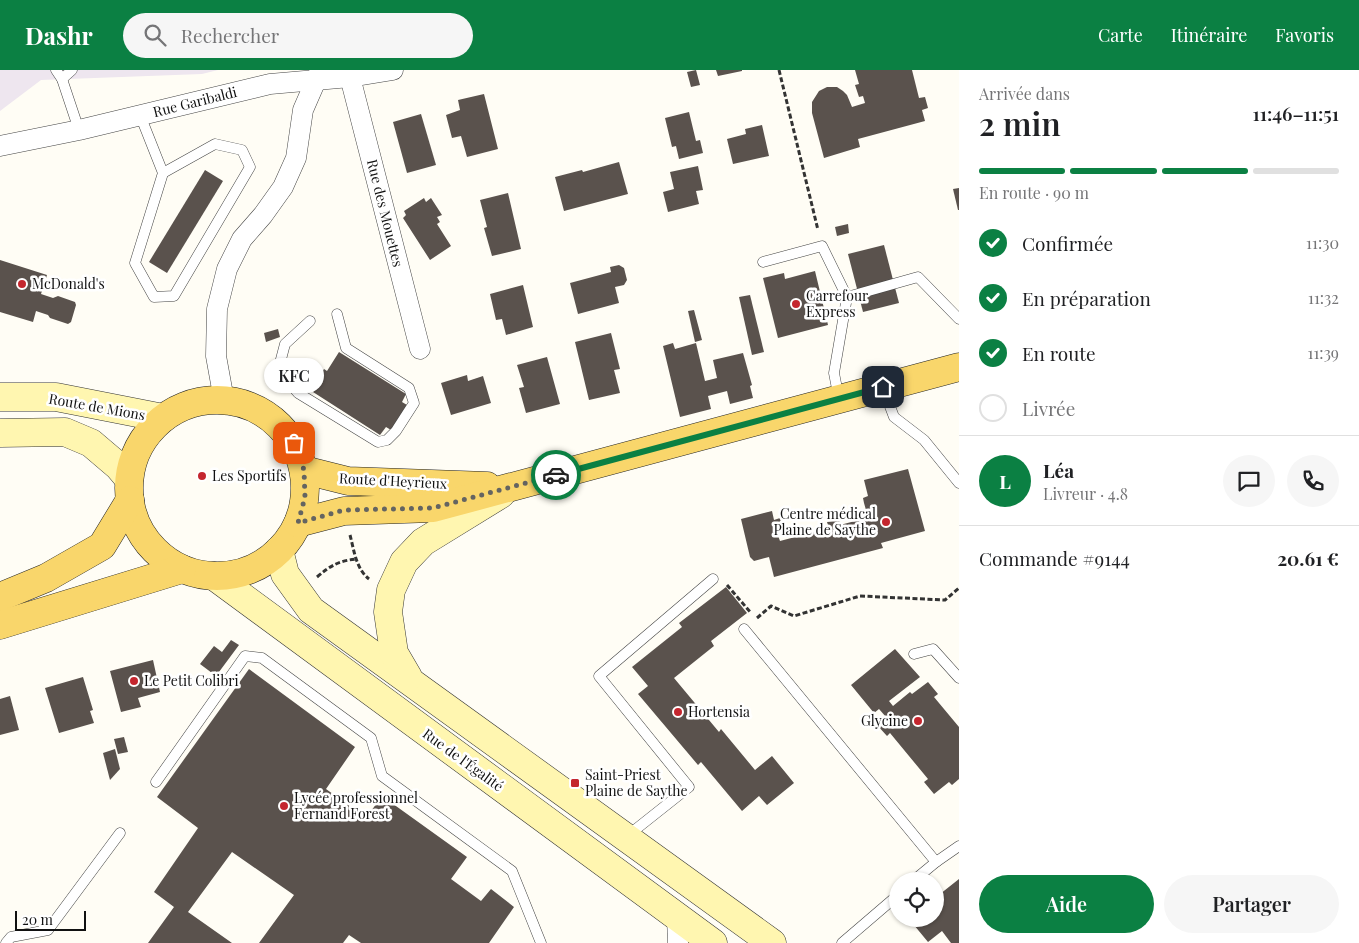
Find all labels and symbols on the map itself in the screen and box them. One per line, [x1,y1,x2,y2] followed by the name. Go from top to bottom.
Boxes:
[151,82,239,121] street label: Rue Garibaldi
[363,157,408,269] street label: Rue des Mouettes
[32,274,105,293] place label: McDonald's
[16,278,28,290] marker: McDonald's
[806,286,869,321] place label: Carrefour Express
[790,298,802,310] marker: Carrefour Express
[264,358,324,393] callout: KFC
[862,366,904,408] pin
[47,389,147,424] street label: Route de Mions
[273,422,315,464] pin
[531,450,581,500] courier
[212,466,287,485] place label: Les Sportifs
[338,468,448,493] street label: Route d'Heyrieux
[196,470,208,482] marker: Les Sportifs
[773,504,876,539] place label: Centre médical Plaine de Saythe
[880,516,892,528] marker: Centre médical Plaine de Saythe
[144,671,239,690] place label: Le Petit Colibri
[128,675,140,687] marker: Le Petit Colibri
[688,702,750,721] place label: Hortensia
[672,706,684,718] marker: Hortensia
[861,711,908,730] place label: Glycine
[912,715,924,727] marker: Glycine
[419,724,508,795] street label: Rue de l'Égalité
[585,765,688,800] place label: Saint-Priest Plaine de Saythe
[569,777,581,789] marker: Saint-Priest Plaine de Saythe
[294,788,418,823] place label: Lycée professionnel Fernand Forest
[278,800,290,812] marker: Lycée professionnel Fernand Forest
[15,908,86,931] scale bar

